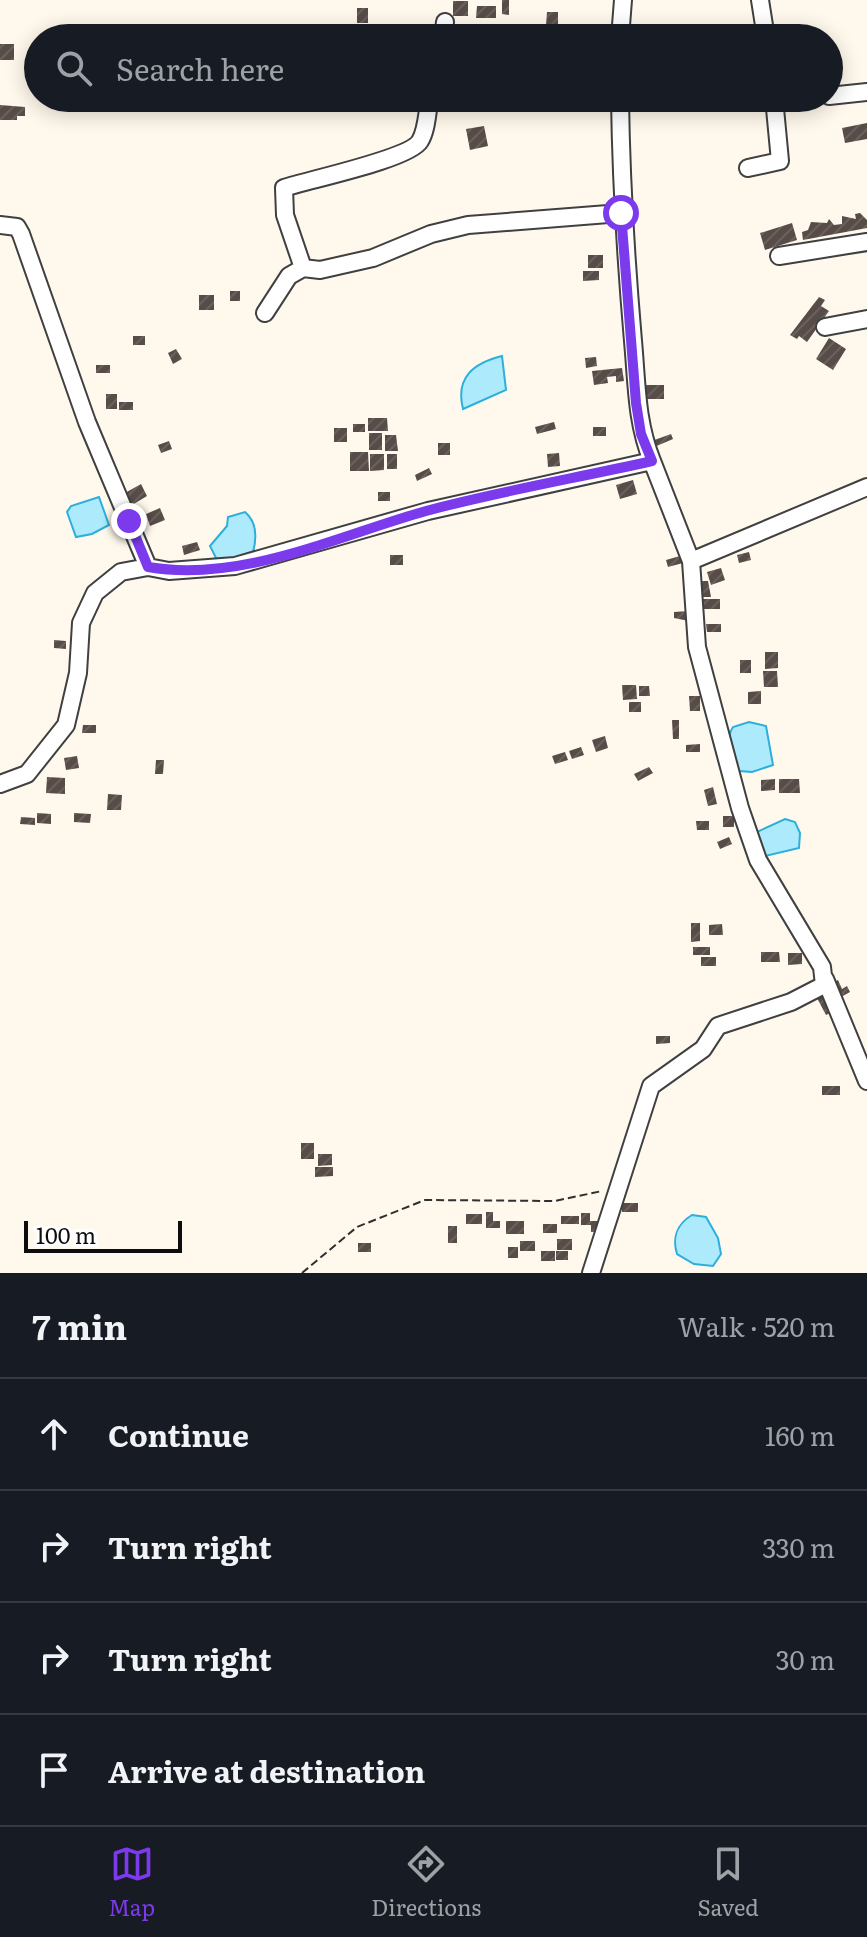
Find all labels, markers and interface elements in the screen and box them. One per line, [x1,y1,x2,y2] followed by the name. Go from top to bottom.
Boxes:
[24,24,843,112] search box
[52,46,96,90] icon: search
[116,46,284,90] text: Search here
[603,195,639,231] route start
[111,503,147,539] route end
[24,1217,182,1253] scale bar
[36,1218,96,1251] text: 100 m
[32,1300,127,1350] text: 7 min
[678,1306,835,1345] text: Walk · 520 m
[32,1412,76,1456] icon: ahead
[108,1412,249,1456] text: Continue
[765,1415,835,1454] text: 160 m
[32,1524,76,1568] icon: right
[108,1524,272,1568] text: Turn right
[762,1527,835,1566] text: 330 m
[32,1636,76,1680] icon: right
[108,1636,272,1680] text: Turn right
[775,1639,835,1678] text: 30 m
[32,1748,76,1792] icon: arrive
[108,1748,425,1792] text: Arrive at destination
[108,1842,155,1923] tab: Map
[371,1842,481,1923] tab: Directions
[698,1842,759,1923] tab: Saved

